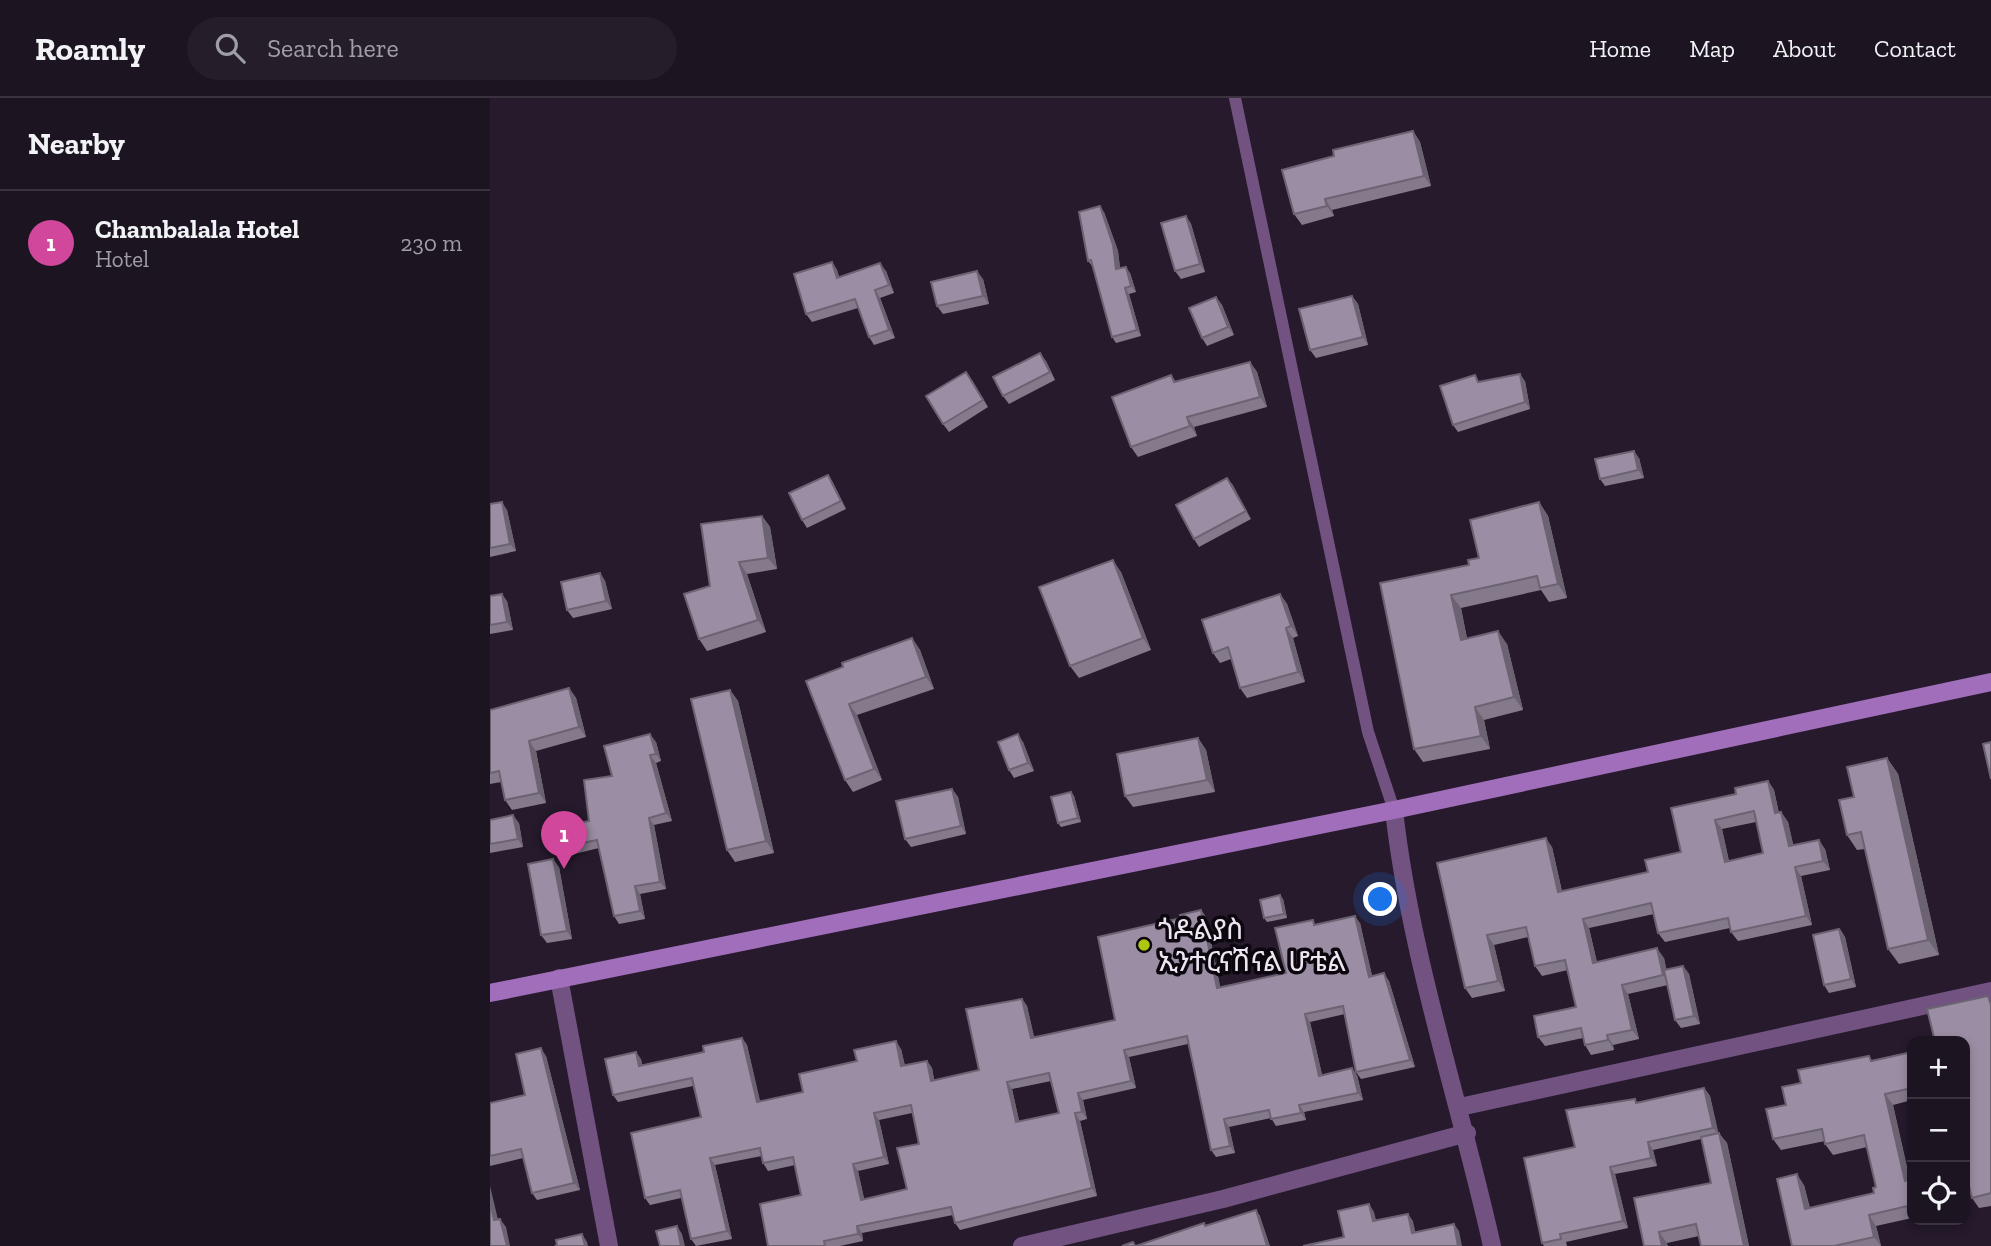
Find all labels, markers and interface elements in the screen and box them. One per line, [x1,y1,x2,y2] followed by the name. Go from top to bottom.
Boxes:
[187,17,677,80] search box
[35,29,145,68] text: Roamly
[211,29,249,67] icon: search
[267,32,399,64] text: Search here
[1589,34,1651,63] text: Home
[1689,34,1735,63] text: Map
[1773,34,1836,63] text: About
[1874,34,1956,63] text: Contact
[28,126,125,162] text: Nearby
[95,213,299,245] text: Chambalala Hotel
[46,229,56,257] text: 1
[401,229,462,257] text: 230 m
[95,245,149,273] text: Hotel
[541,811,587,869] pin: 1
[1363,882,1397,916] your location
[1158,913,1346,978] place label: ጎዶልያስ ኢንተርናሽናል ሆቴል
[1136,937,1152,953] marker: ጎዶልያስ ኢንተርናሽናል ሆቴል
[1907,1036,1970,1225] map controls
[1907,1036,1970,1099] button: +
[1907,1099,1970,1162] button: −
[1907,1162,1970,1225] button: locate

